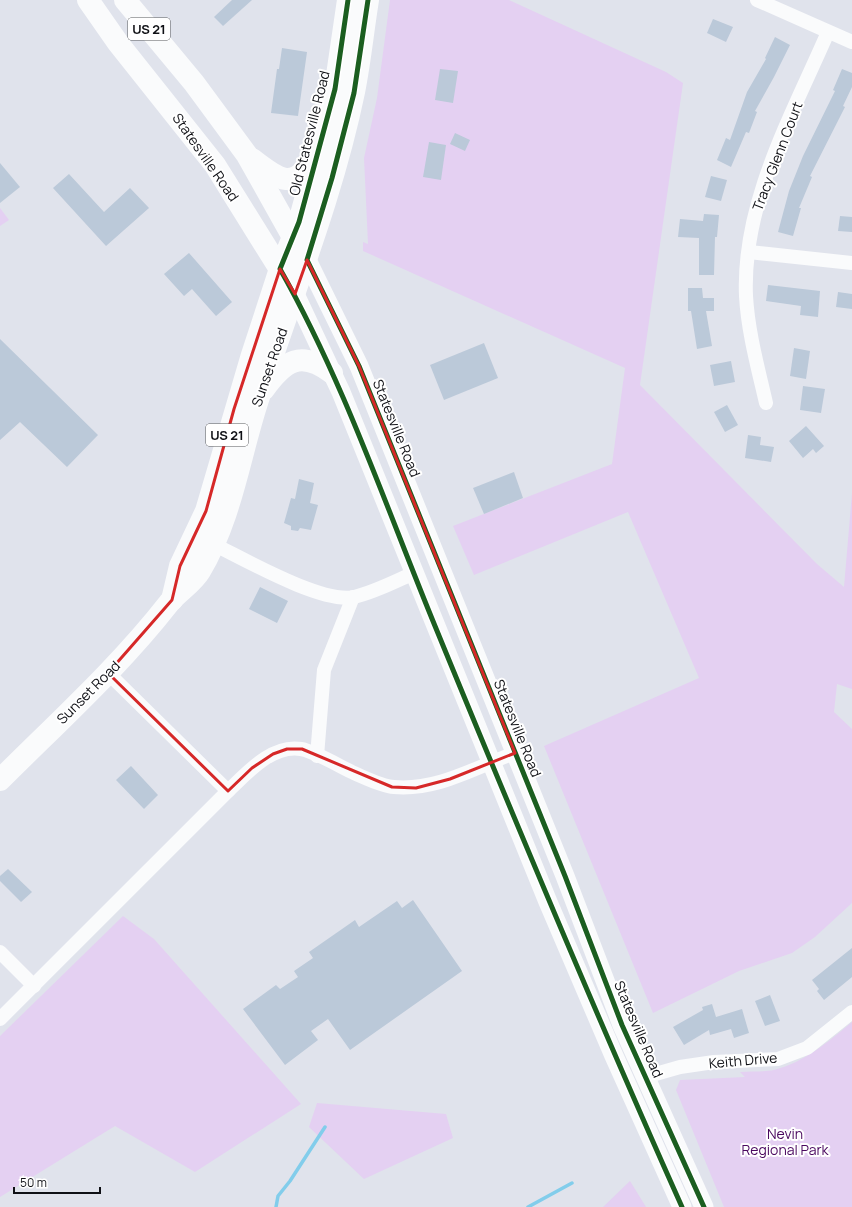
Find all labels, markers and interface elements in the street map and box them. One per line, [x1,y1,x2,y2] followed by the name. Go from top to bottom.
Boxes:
[128,18,170,40] road number: US 21
[284,69,334,197] street label: Old Statesville Road
[747,98,807,213] street label: Tracy Glenn Court
[168,109,244,205] street label: Statesville Road
[247,325,291,409] street label: Sunset Road
[369,376,425,480] street label: Statesville Road
[206,424,248,446] road number: US 21
[52,656,124,728] street label: Sunset Road
[490,676,546,780] street label: Statesville Road
[610,978,668,1080] street label: Statesville Road
[708,1048,778,1072] street label: Keith Drive
[742,1124,830,1159] park label: Nevin Regional Park
[14,1169,100,1195] scale bar
[20,1174,47,1191] text: 50 m

